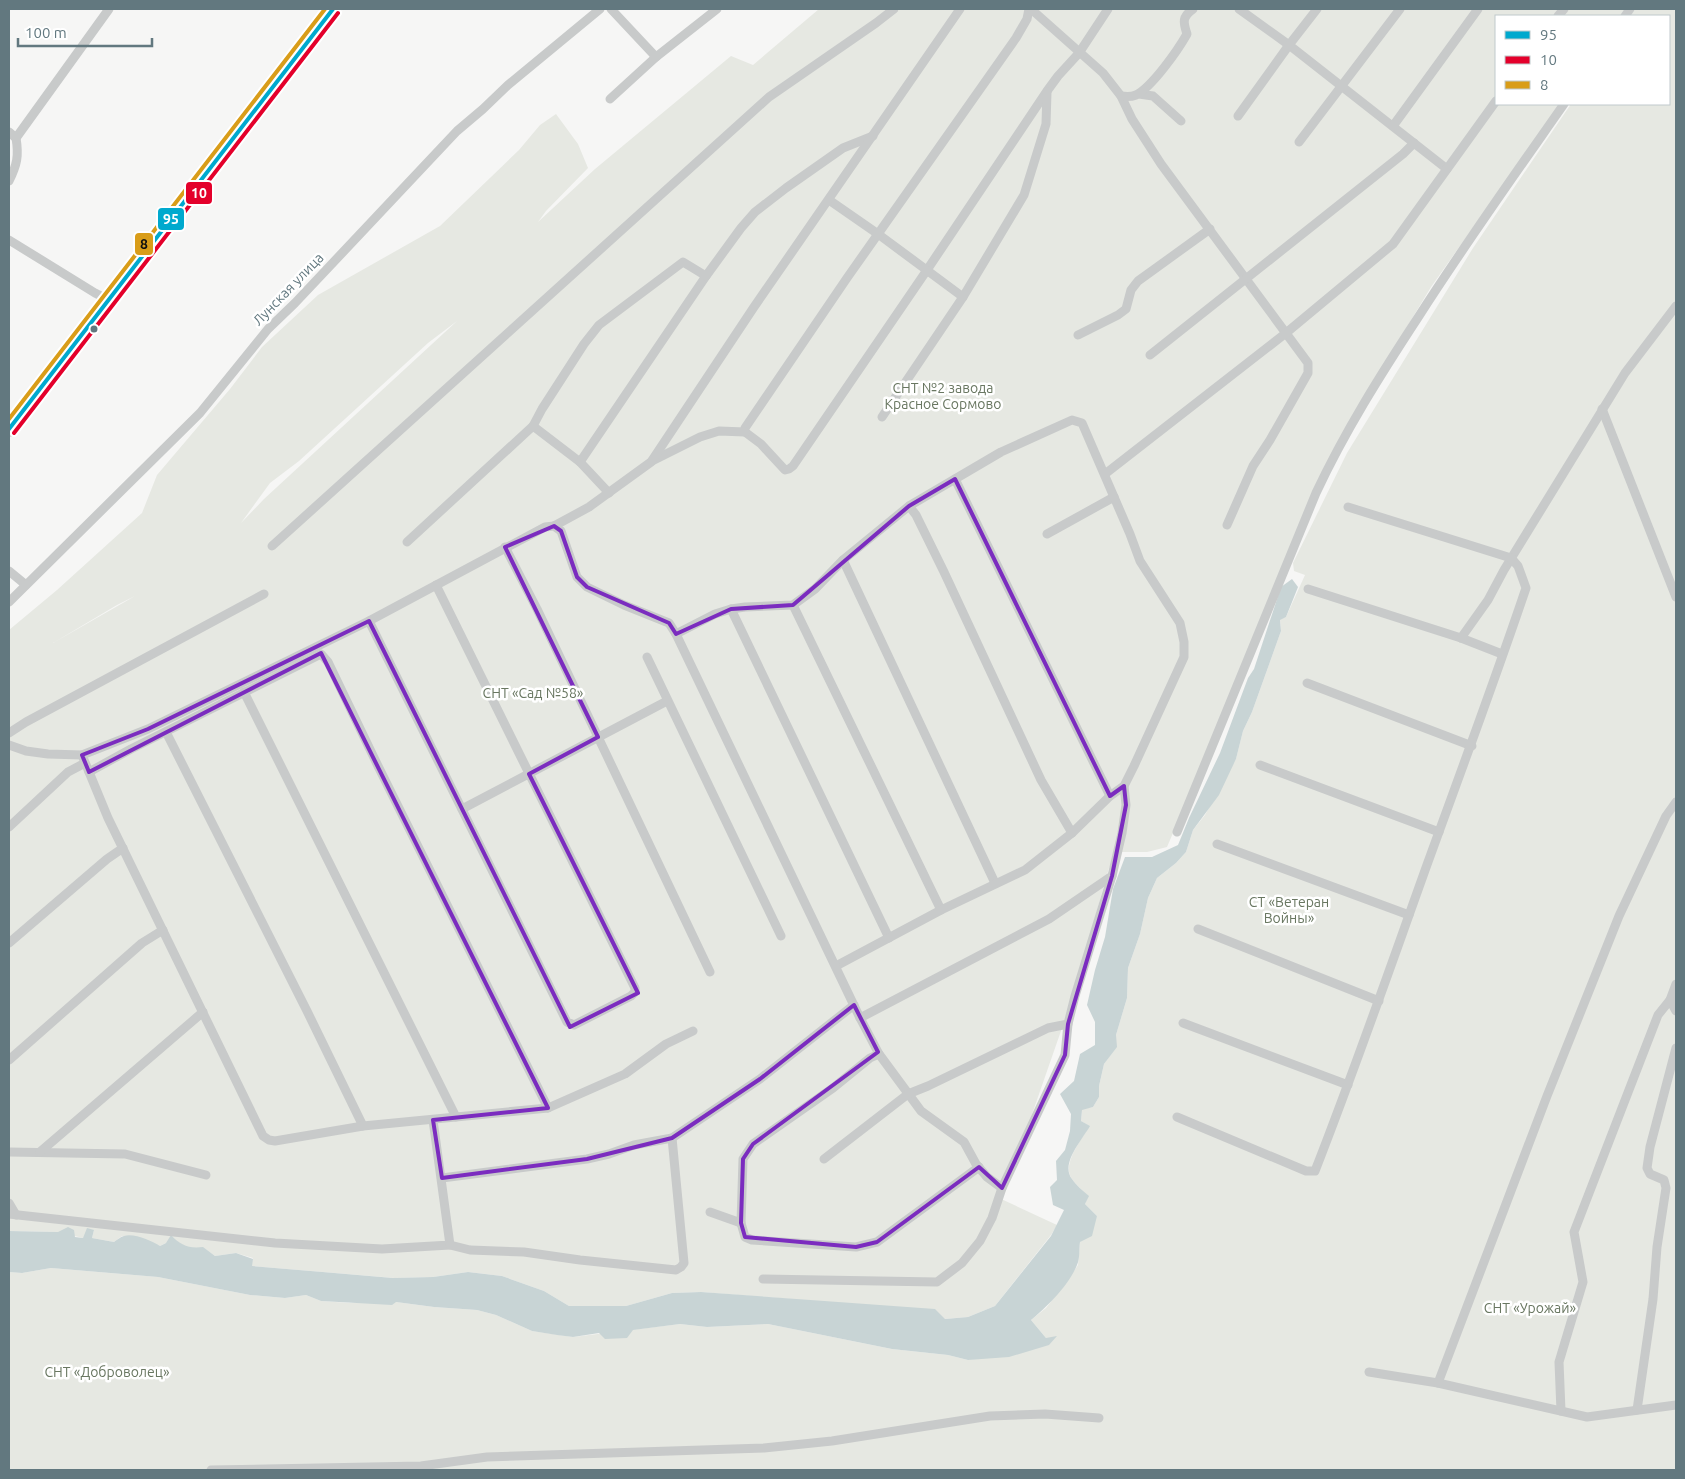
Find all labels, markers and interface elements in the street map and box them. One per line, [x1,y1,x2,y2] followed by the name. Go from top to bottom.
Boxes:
[18,15,151,47] scale bar
[1495,15,1670,105] legend
[25,24,67,41] text: 100 m
[1540,26,1557,43] text: 95
[1540,51,1557,68] text: 10
[1540,76,1548,93] text: 8
[185,181,213,205] line badge: 10
[191,185,207,201] text: 10
[157,207,185,231] line badge: 95
[163,211,179,227] text: 95
[134,232,154,256] line badge: 8
[140,236,148,252] text: 8
[249,249,327,329] street label: Лунская улица
[89,324,99,334] unlabelled marker
[885,380,1001,412] park label: СНТ №2 завода Красное Сормово
[483,685,584,701] park label: СНТ «Сад №58»
[1249,894,1329,926] park label: СТ «Ветеран Войны»
[1484,1300,1577,1316] park label: СНТ «Урожай»
[45,1364,170,1380] park label: СНТ «Доброволец»

